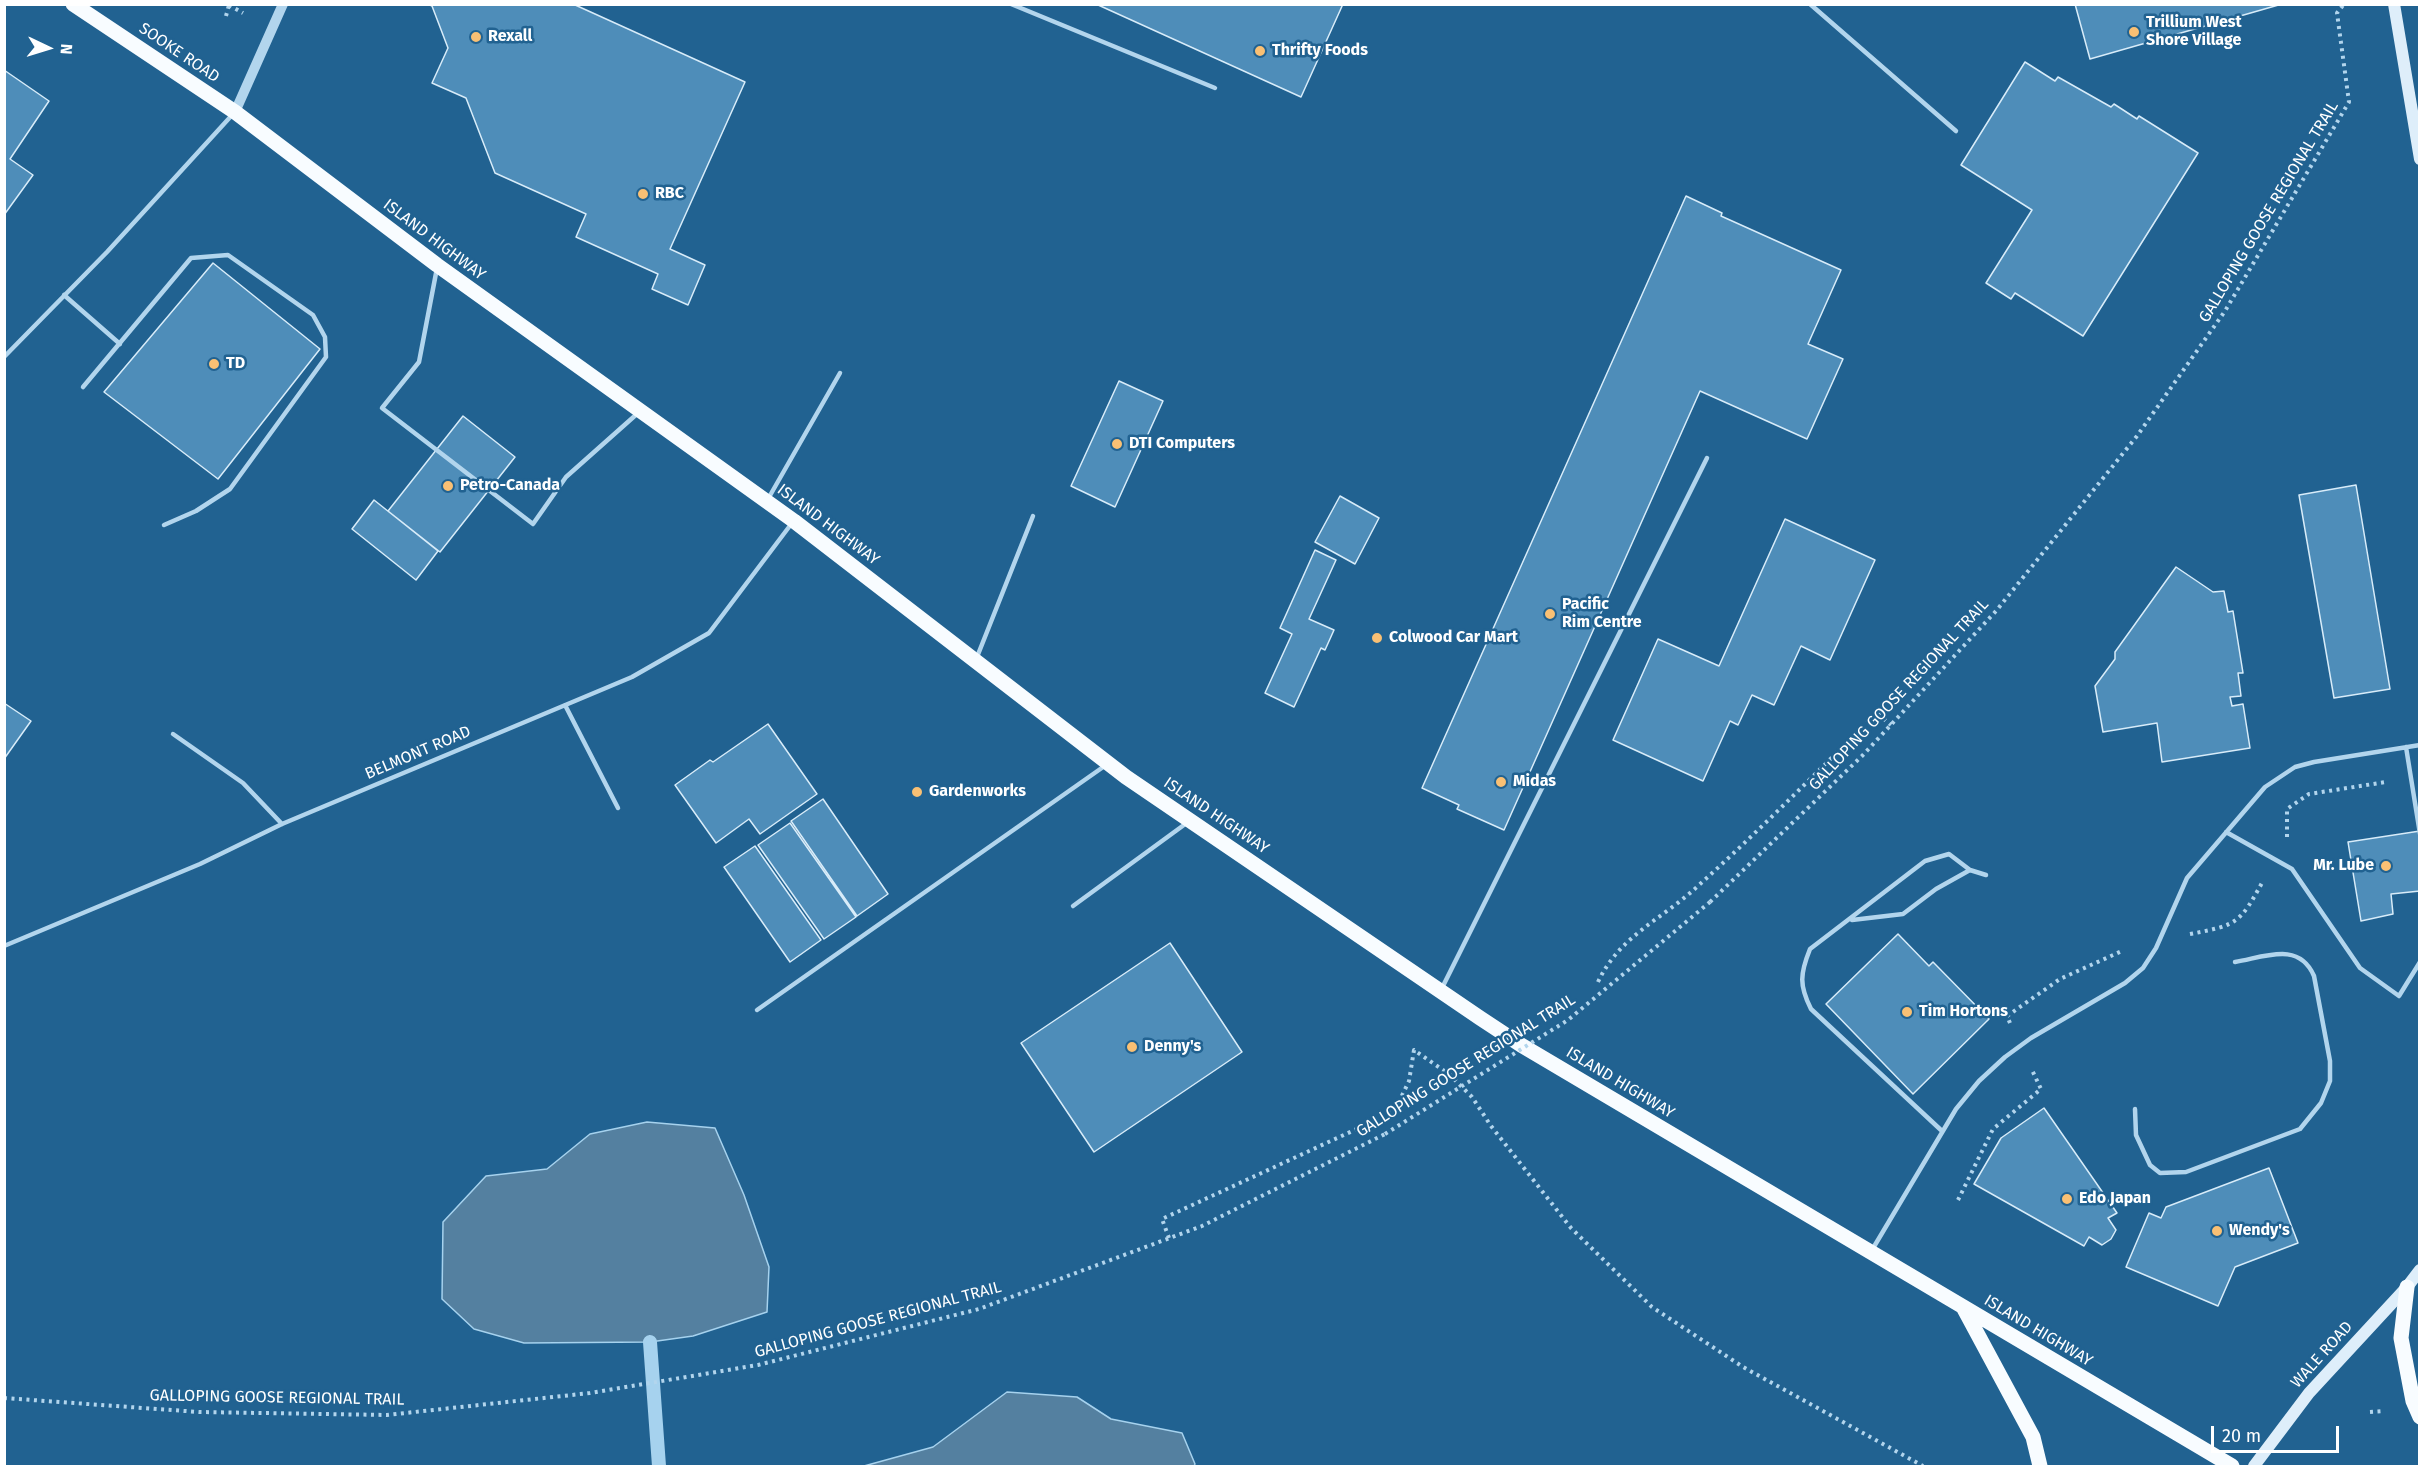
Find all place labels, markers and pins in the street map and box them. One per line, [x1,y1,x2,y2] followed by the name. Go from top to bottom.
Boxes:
[2146,13,2242,51] place label: Trillium West Shore Village
[2127,25,2141,39] marker: Trillium West Shore Village
[488,27,532,47] place label: Rexall
[469,30,483,44] marker: Rexall
[1272,41,1368,61] place label: Thrifty Foods
[1253,44,1267,58] marker: Thrifty Foods
[655,184,684,204] place label: RBC
[636,187,650,201] marker: RBC
[226,354,245,374] place label: TD
[207,357,221,371] marker: TD
[1129,434,1235,454] place label: DTI Computers
[1110,437,1124,451] marker: DTI Computers
[460,476,560,496] place label: Petro-Canada
[441,479,455,493] marker: Petro-Canada
[1562,595,1642,633] place label: Pacific Rim Centre
[1543,607,1557,621] marker: Pacific Rim Centre
[1389,628,1518,648] place label: Colwood Car Mart
[1370,631,1384,645] marker: Colwood Car Mart
[1513,772,1556,792] place label: Midas
[1494,775,1508,789] marker: Midas
[929,782,1026,802] place label: Gardenworks
[910,785,924,799] marker: Gardenworks
[2313,856,2374,876] place label: Mr. Lube
[2379,859,2393,873] marker: Mr. Lube
[1919,1002,2008,1022] place label: Tim Hortons
[1900,1005,1914,1019] marker: Tim Hortons
[1144,1037,1201,1057] place label: Denny's
[1125,1040,1139,1054] marker: Denny's
[2079,1189,2151,1209] place label: Edo Japan
[2060,1192,2074,1206] marker: Edo Japan
[2229,1221,2290,1241] place label: Wendy's
[2210,1224,2224,1238] marker: Wendy's

